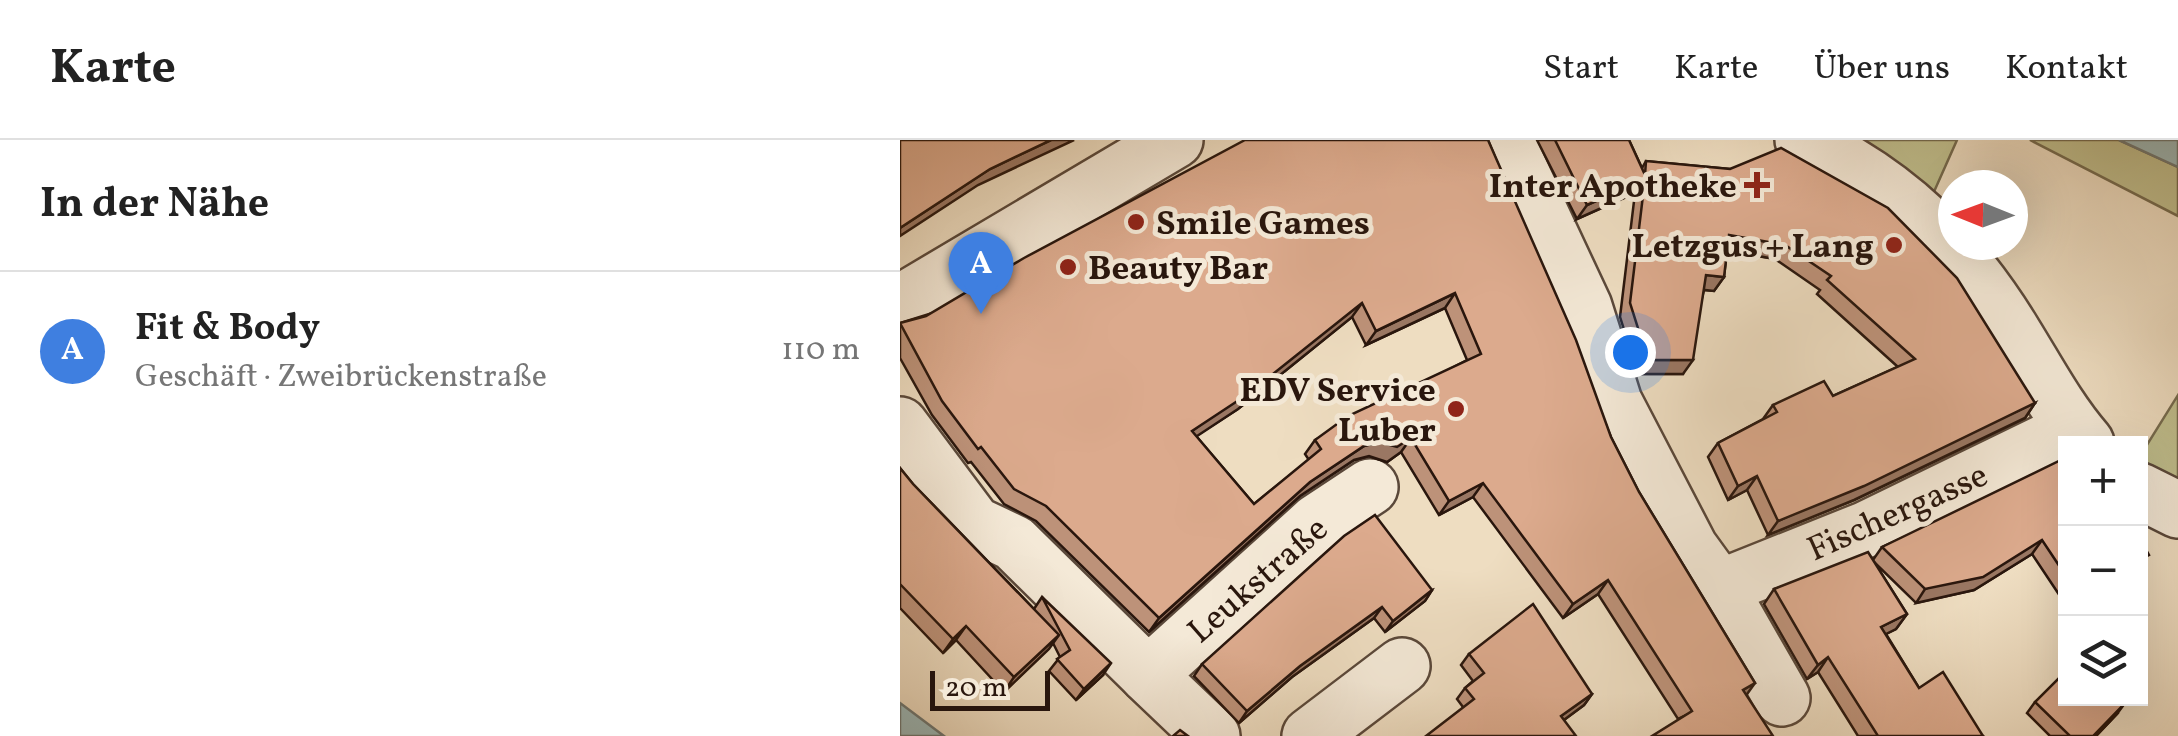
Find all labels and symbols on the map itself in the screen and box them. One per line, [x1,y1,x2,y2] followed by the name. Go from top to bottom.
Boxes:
[1489,164,1737,212] place label: Inter Apotheke
[1938,170,2028,260] north arrow
[1746,174,1768,196] marker: Inter Apotheke
[1156,201,1370,249] place label: Smile Games
[1125,211,1147,233] marker: Smile Games
[1632,224,1874,272] place label: Letzgus + Lang
[948,231,1014,314] pin: A
[1883,234,1905,256] marker: Letzgus + Lang
[1088,246,1268,294] place label: Beauty Bar
[1057,256,1079,278] marker: Beauty Bar
[1605,327,1656,378] your location
[1239,368,1436,456] place label: EDV Service Luber
[1445,398,1467,420] marker: EDV Service Luber
[1800,453,1996,575] street label: Fischergasse
[1178,507,1340,656] street label: Leukstraße
[930,666,1050,710] scale bar

